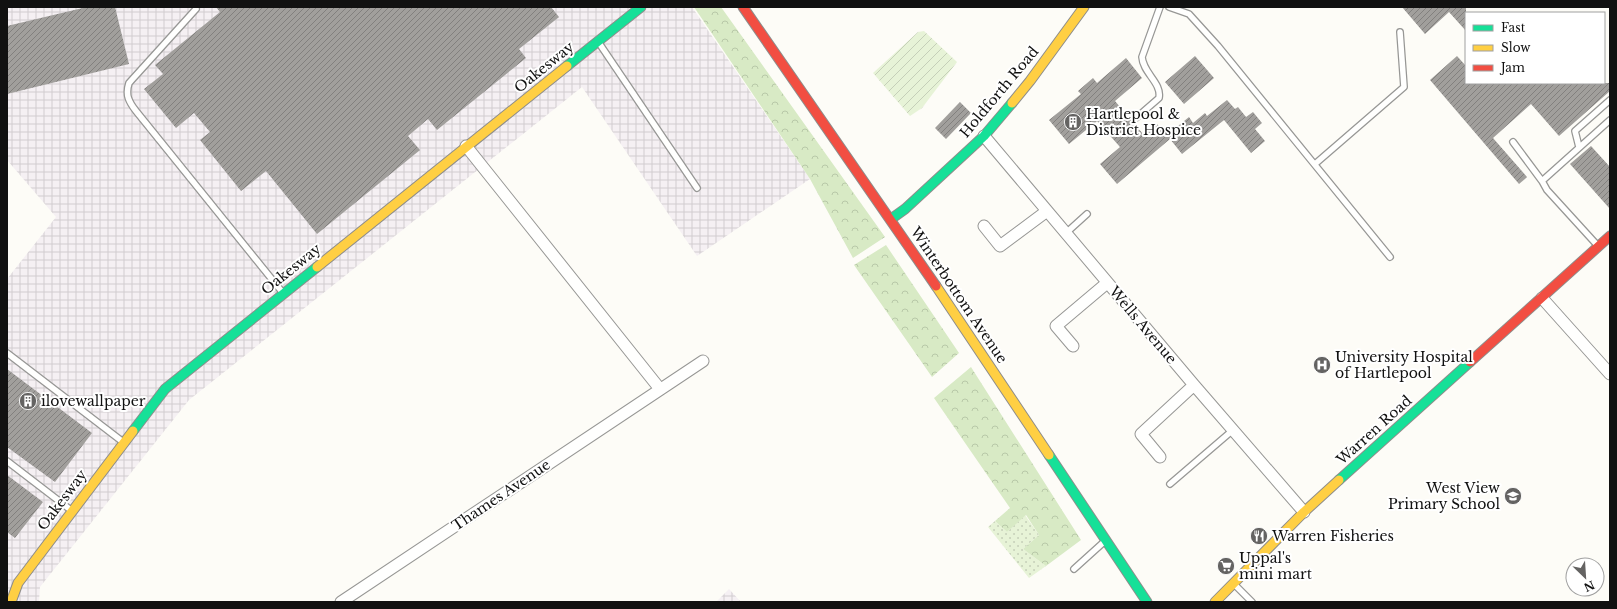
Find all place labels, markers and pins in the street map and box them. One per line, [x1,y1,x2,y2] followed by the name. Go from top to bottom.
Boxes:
[1086,105,1201,139] place label: Hartlepool & District Hospice
[1063,112,1083,132] building icon: Hartlepool & District Hospice
[1335,348,1473,382] place label: University Hospital of Hartlepool
[1312,355,1332,375] hospital icon: University Hospital of Hartlepool
[18,391,38,411] building icon: ilovewallpaper
[41,392,146,410] place label: ilovewallpaper
[1388,479,1500,513] place label: West View Primary School
[1503,486,1523,506] school or university icon: West View Primary School
[1249,526,1269,546] restaurant icon: Warren Fisheries
[1271,527,1394,545] place label: Warren Fisheries
[1239,549,1313,583] place label: Uppal's mini mart
[1216,556,1236,576] supermarket icon: Uppal's mini mart

